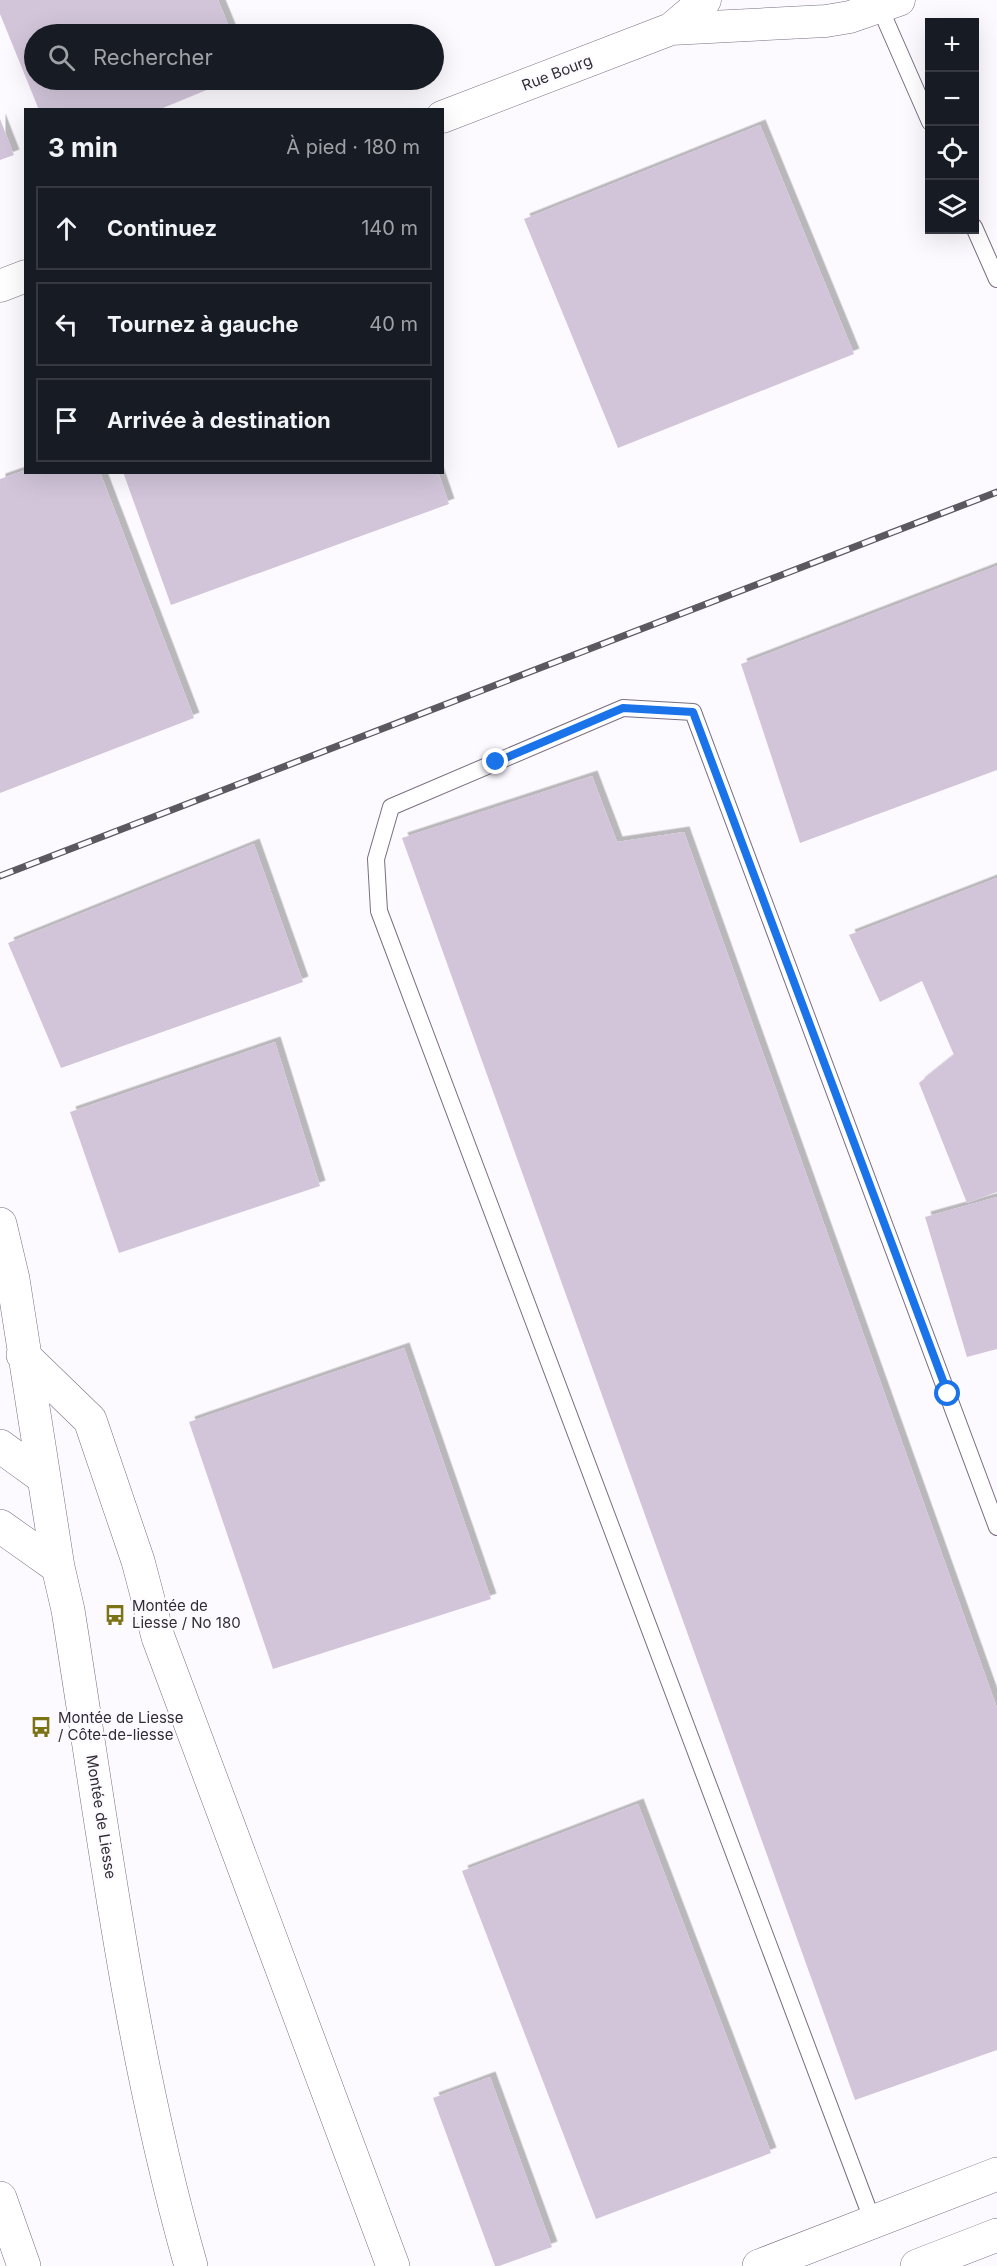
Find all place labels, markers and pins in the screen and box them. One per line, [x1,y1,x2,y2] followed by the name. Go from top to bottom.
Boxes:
[132,1596,241,1632] place label: Montée de Liesse / No 180
[103,1603,127,1627] bus stop icon: Montée de Liesse / No 180
[58,1708,183,1744] place label: Montée de Liesse / Côte-de-liesse
[29,1715,53,1739] bus stop icon: Montée de Liesse / Côte-de-liesse

